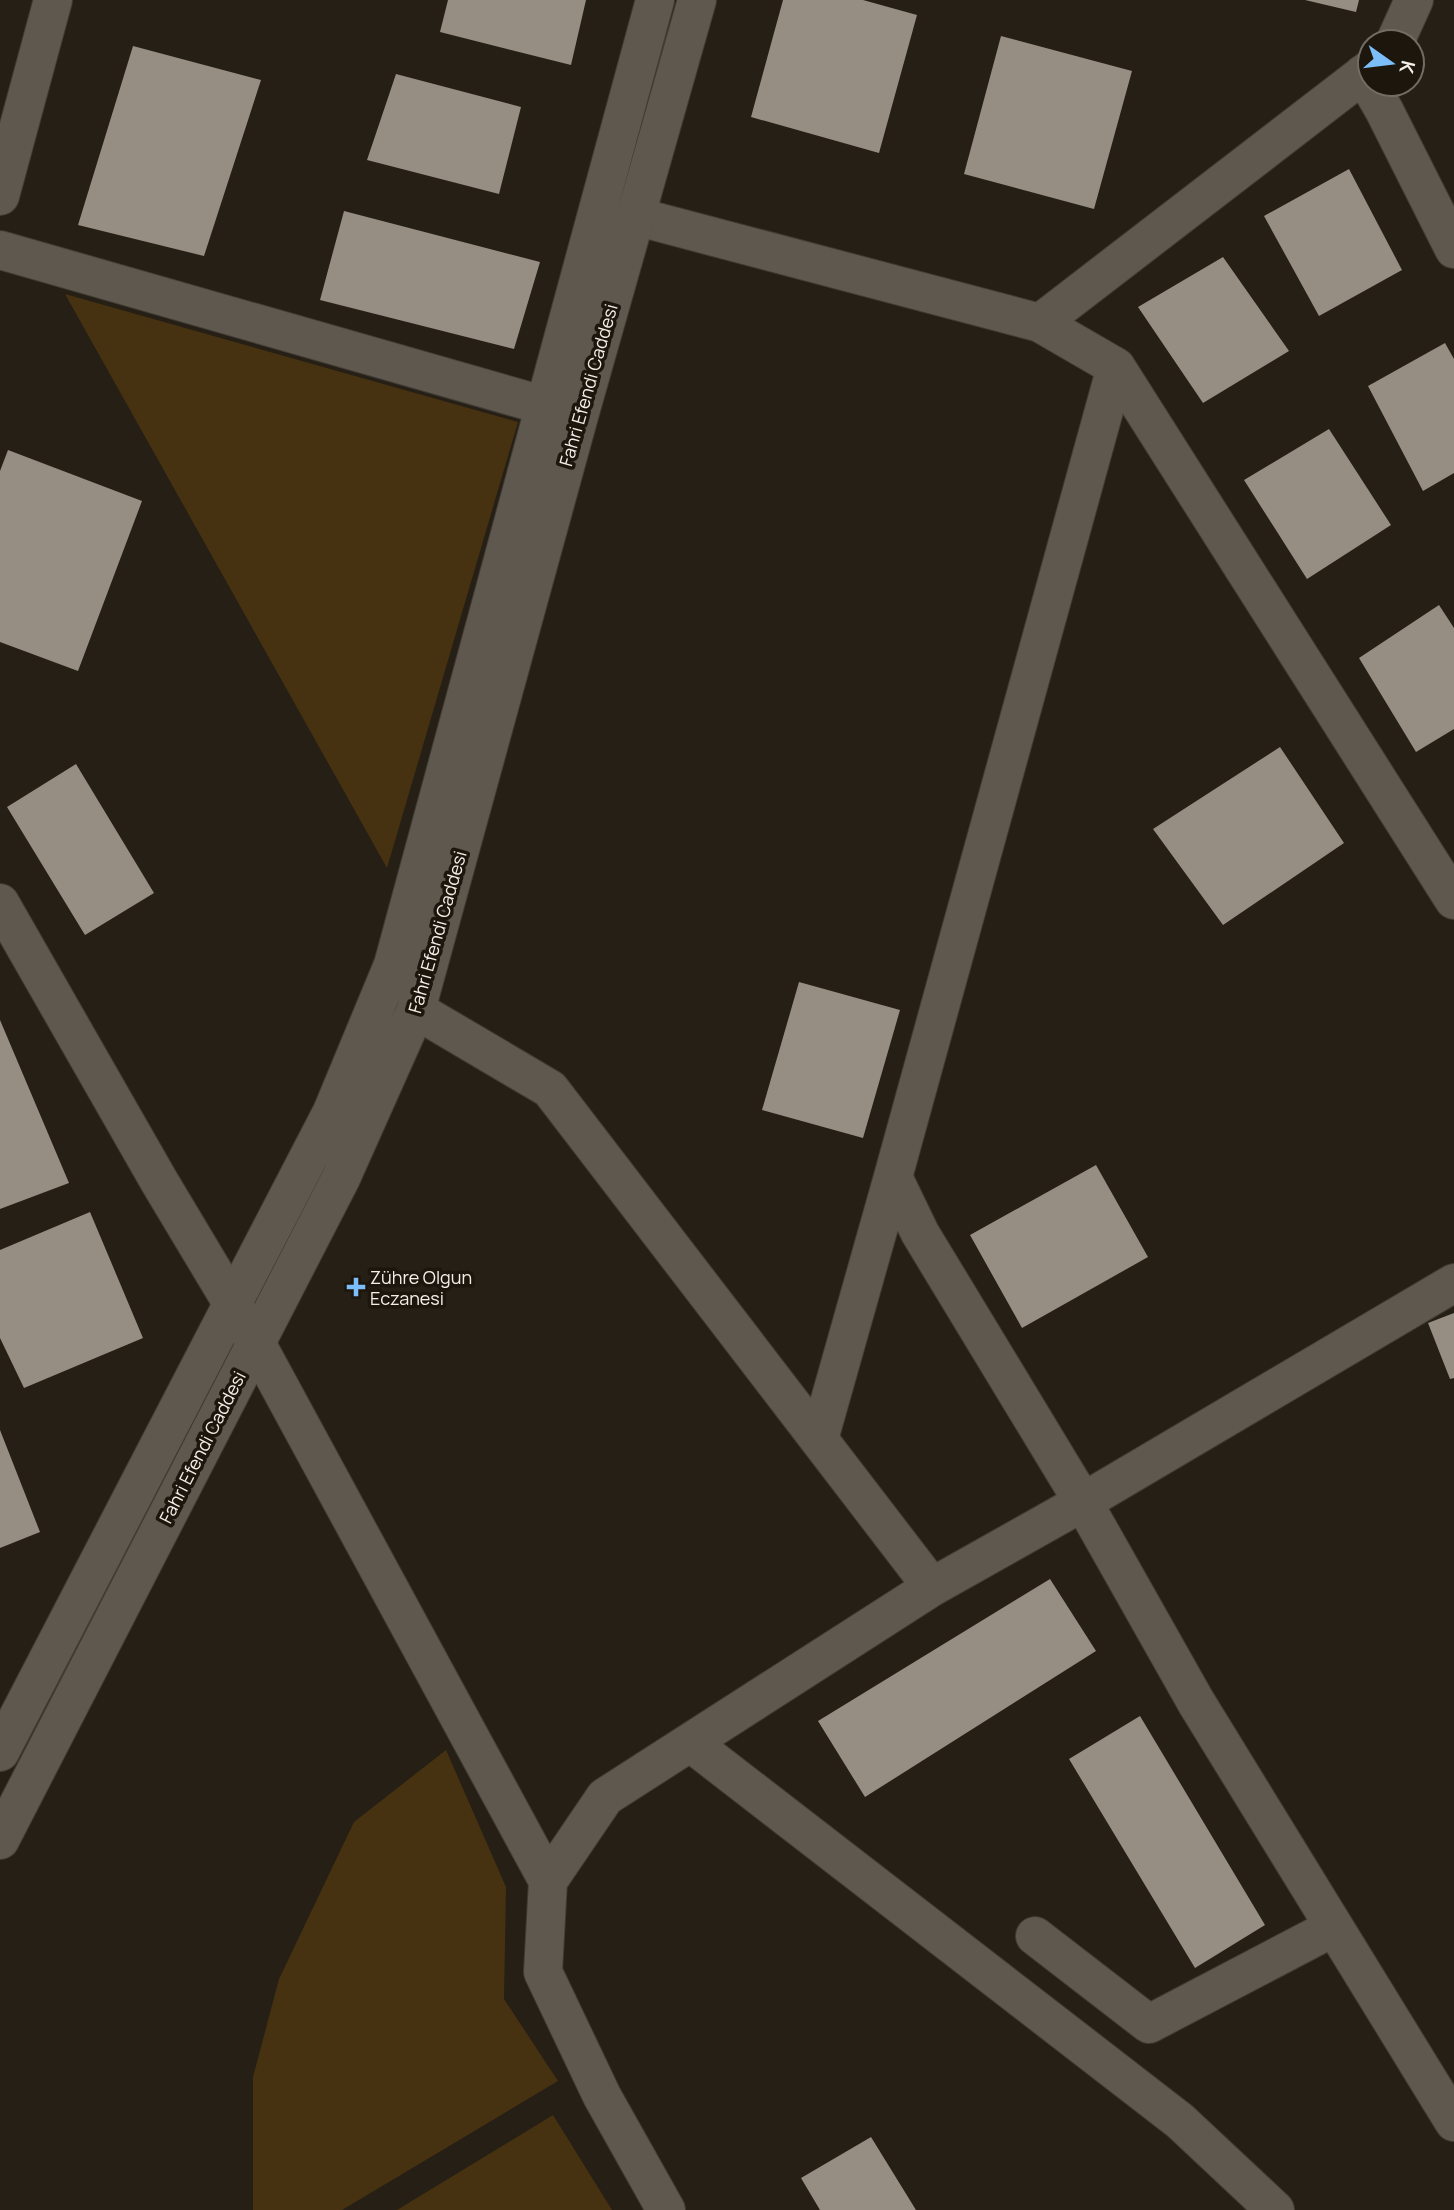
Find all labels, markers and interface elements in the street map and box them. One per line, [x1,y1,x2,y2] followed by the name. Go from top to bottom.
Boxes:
[1356,28,1426,98] north arrow
[1393,58,1422,77] text: K
[553,301,623,469] street label: Fahri Efendi Caddesi
[402,848,472,1016] street label: Fahri Efendi Caddesi
[370,1265,472,1310] place label: Zühre Olgun Eczanesi
[348,1279,364,1295] marker: Zühre Olgun Eczanesi
[153,1367,251,1527] street label: Fahri Efendi Caddesi

